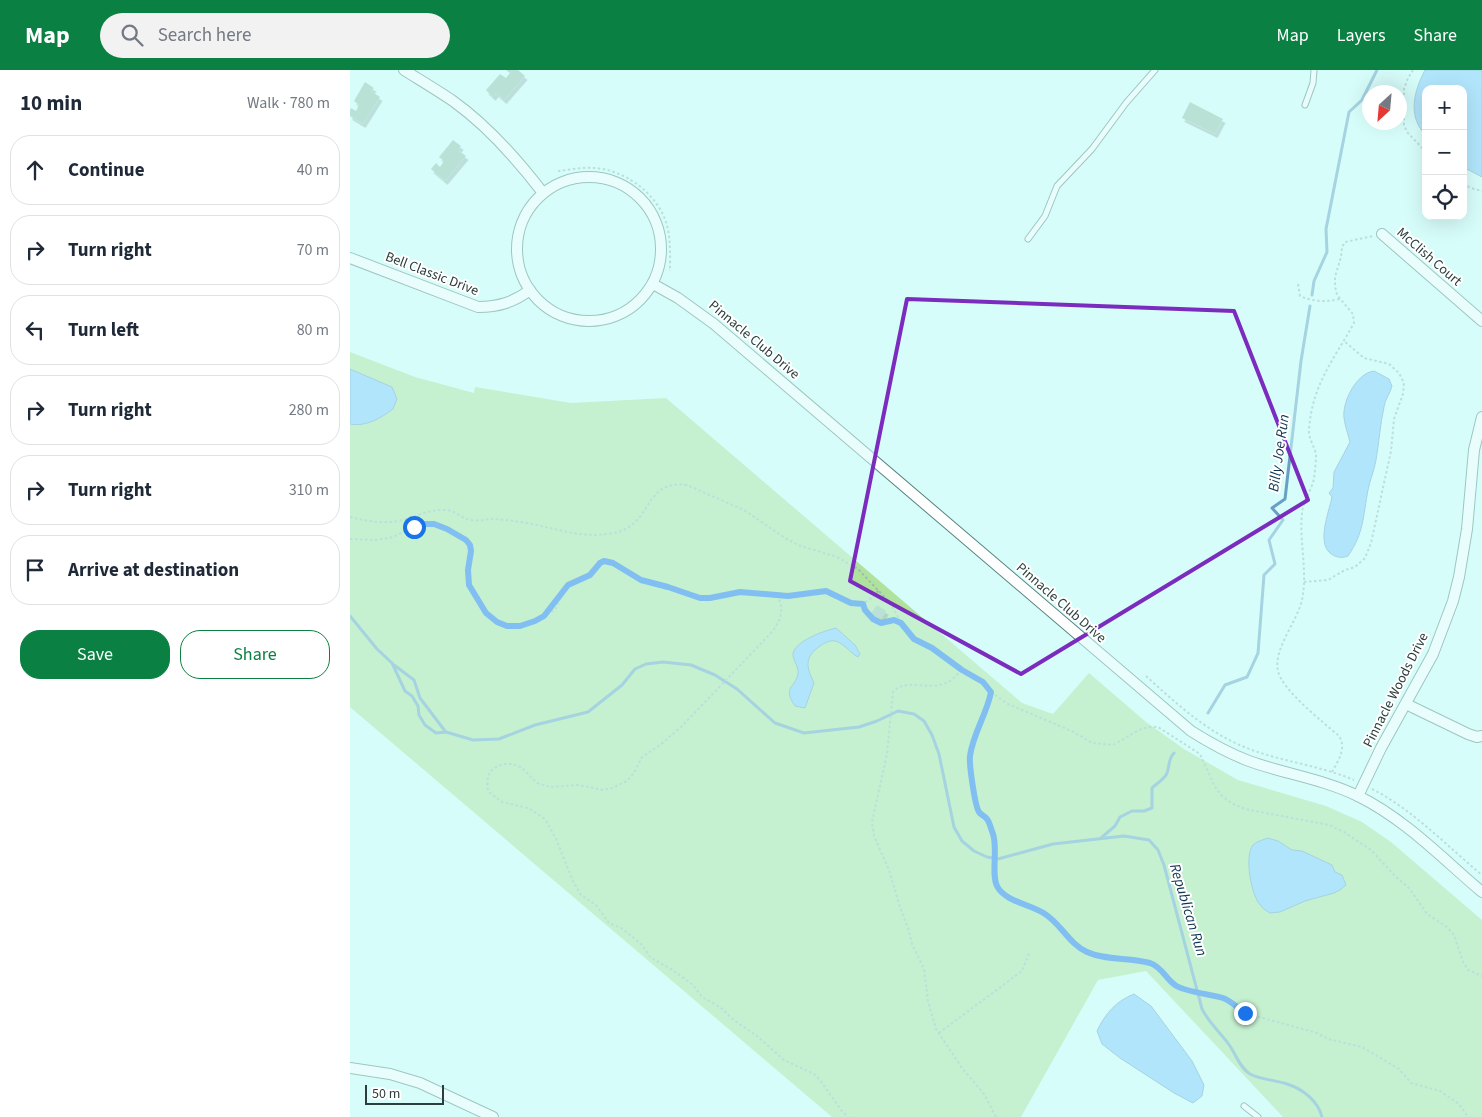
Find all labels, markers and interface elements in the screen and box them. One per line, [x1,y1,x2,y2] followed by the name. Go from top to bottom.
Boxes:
[100,13,450,58] search box
[25,18,70,53] text: Map
[118,21,146,49] icon: search
[158,22,251,49] text: Search here
[1277,23,1309,48] text: Map
[1337,23,1386,48] text: Layers
[1414,23,1457,48] text: Share
[1362,85,1407,130] north arrow
[1422,85,1467,220] map controls
[1422,85,1467,130] button: +
[20,88,82,118] text: 10 min
[247,92,330,114] text: Walk · 780 m
[1422,130,1467,175] button: −
[21,156,49,184] icon: ahead
[68,157,145,184] text: Continue
[297,159,329,181] text: 40 m
[1422,175,1467,220] button: locate
[1392,223,1466,291] street label: McClish Court
[21,236,49,264] icon: right
[68,237,152,264] text: Turn right
[297,239,329,261] text: 70 m
[382,247,482,301] street label: Bell Classic Drive
[704,296,804,384] street label: Pinnacle Club Drive
[21,316,49,344] icon: left
[68,317,139,344] text: Turn left
[297,319,329,341] text: 80 m
[21,396,49,424] icon: right
[68,397,152,424] text: Turn right
[289,399,329,421] text: 280 m
[1263,413,1295,493] water label: Billy Joe Run
[21,476,49,504] icon: right
[68,477,152,504] text: Turn right
[289,479,329,501] text: 310 m
[403,516,426,539] route start
[21,556,49,584] icon: arrive
[68,557,239,584] text: Arrive at destination
[1012,558,1110,648] street label: Pinnacle Club Drive
[1358,629,1434,751] street label: Pinnacle Woods Drive
[20,630,170,679] button: Save
[180,630,330,679] button: Share
[1164,861,1212,959] water label: Republican Run
[1234,1002,1257,1025] route end
[365,1082,444,1105] scale bar
[372,1084,400,1104] text: 50 m

